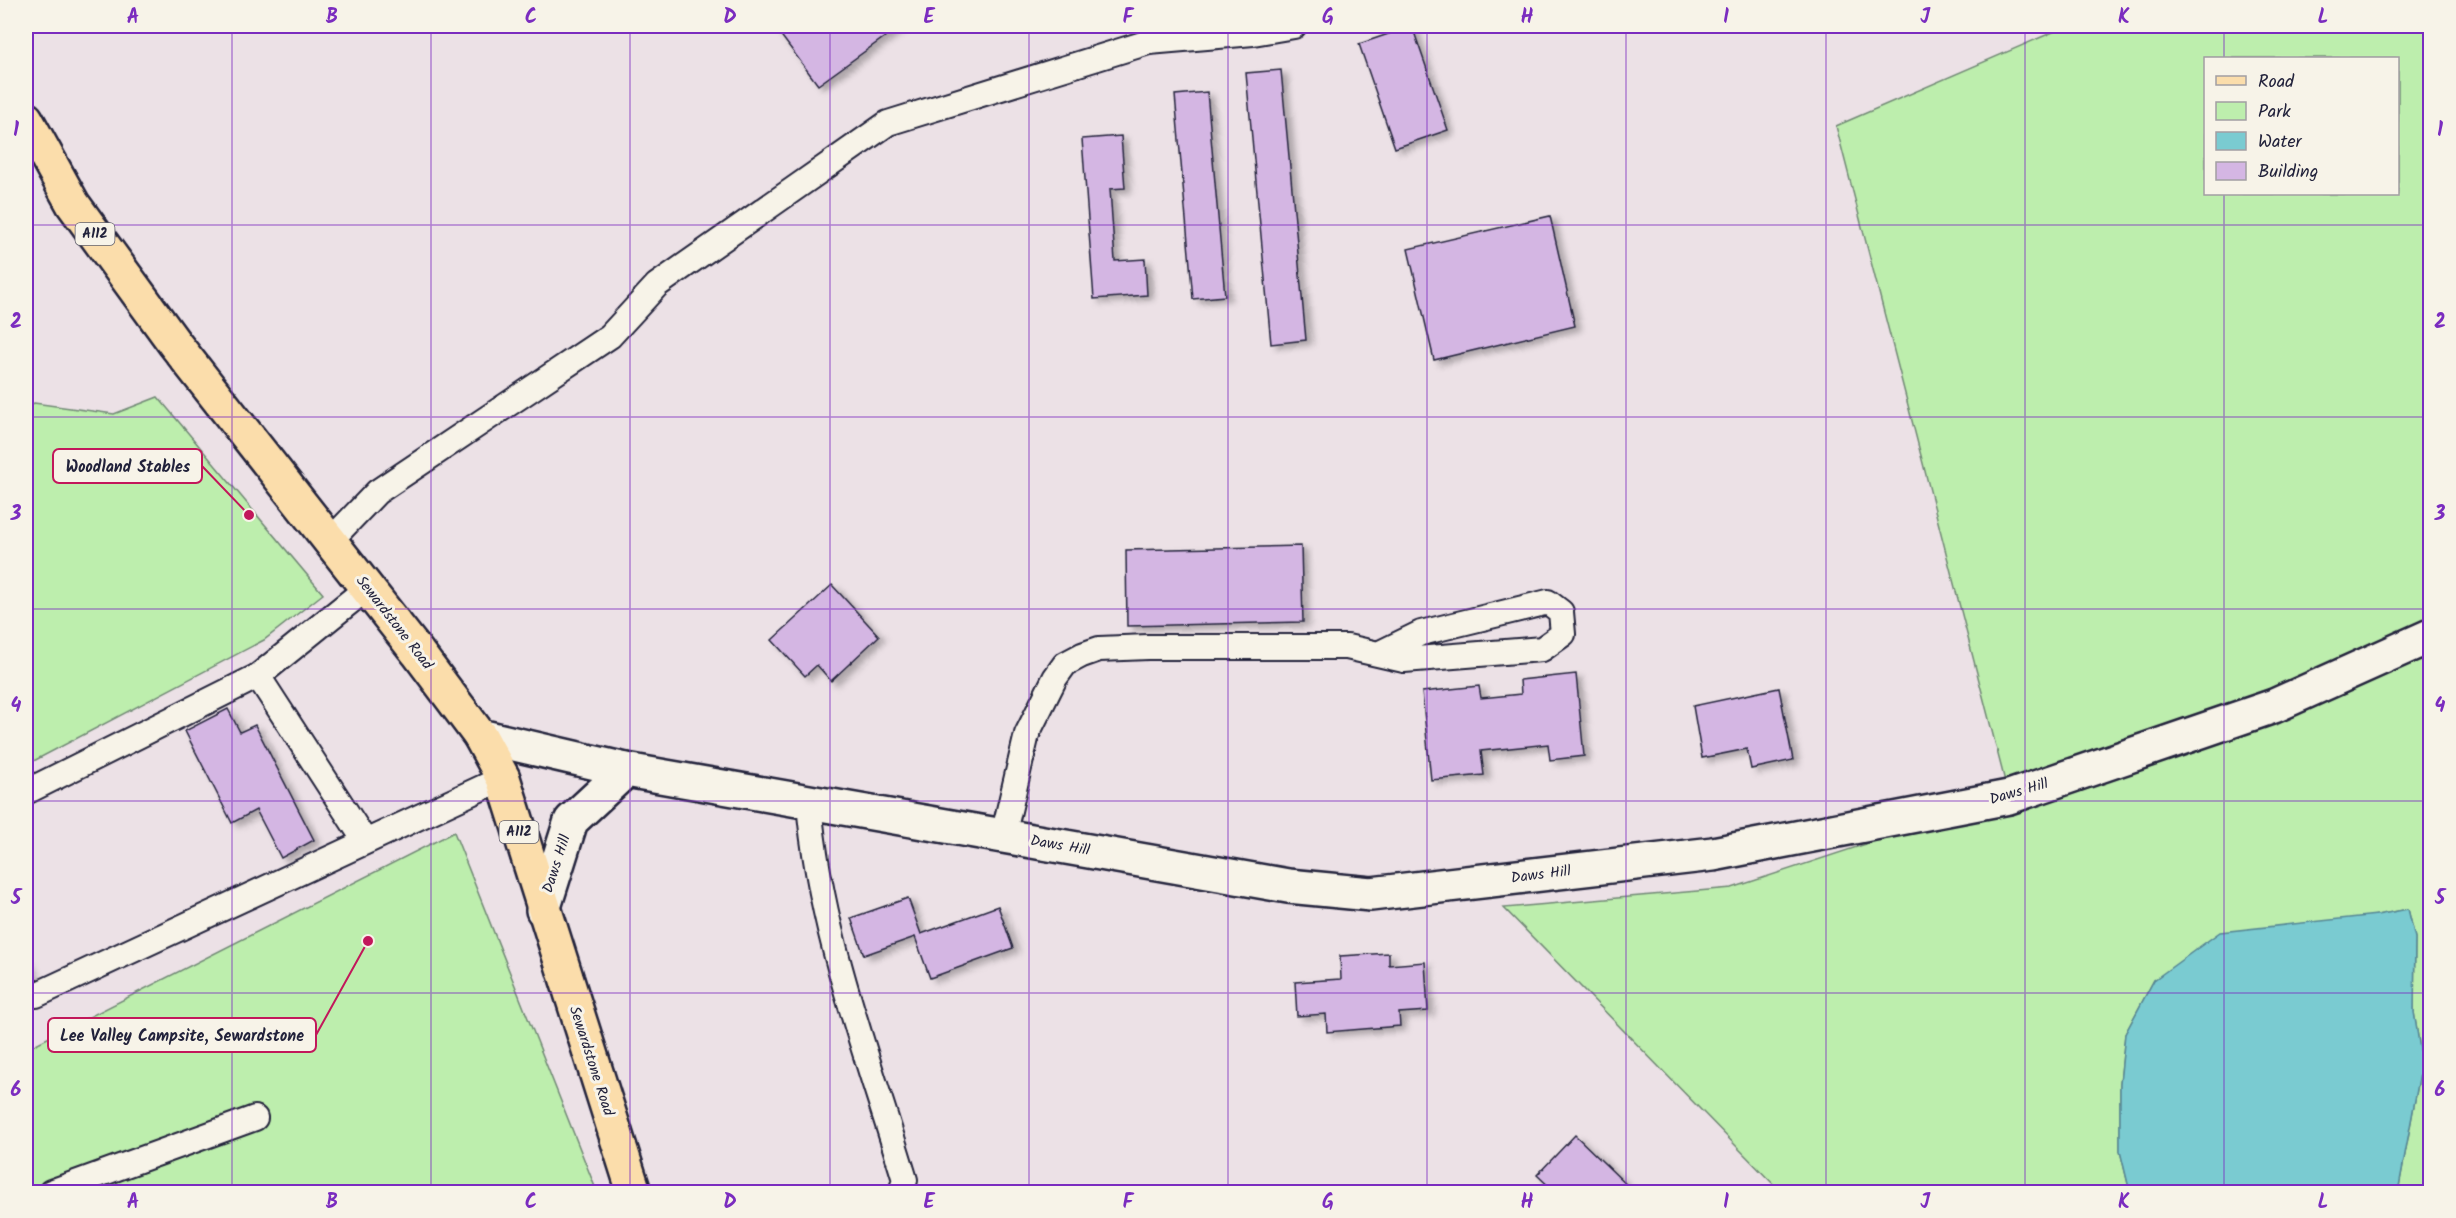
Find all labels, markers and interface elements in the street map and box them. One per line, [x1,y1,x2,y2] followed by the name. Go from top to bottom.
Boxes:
[127,2,139,34] text: A
[326,2,338,34] text: B
[525,2,537,34] text: C
[723,2,737,34] text: D
[923,2,935,34] text: E
[1123,2,1135,34] text: F
[1322,2,1334,34] text: G
[1520,2,1534,34] text: H
[1723,2,1729,34] text: I
[1920,2,1931,34] text: J
[2118,2,2130,34] text: K
[2318,2,2328,34] text: L
[2204,57,2399,195] legend
[2258,68,2295,97] text: Road
[2258,98,2291,127] text: Park
[13,115,19,147] text: 1
[2437,115,2443,147] text: 1
[2258,128,2303,157] text: Water
[2258,158,2318,187] text: Building
[76,223,115,245] road number: A112
[10,307,22,339] text: 2
[2434,307,2446,339] text: 2
[53,449,202,483] callout: Woodland Stables
[66,455,191,480] text: Woodland Stables
[10,499,22,531] text: 3
[2434,499,2446,531] text: 3
[349,571,439,676] street label: Sewardstone Road
[11,691,22,723] text: 4
[2435,691,2446,723] text: 4
[1987,772,2052,812] street label: Daws Hill
[500,821,538,843] road number: A112
[1028,829,1092,863] street label: Daws Hill
[536,831,578,896] street label: Daws Hill
[1510,859,1573,891] street label: Daws Hill
[10,883,23,915] text: 5
[2434,883,2447,915] text: 5
[562,1003,620,1119] street label: Sewardstone Road
[48,1018,316,1052] callout: Lee Valley Campsite, Sewardstone
[60,1024,304,1049] text: Lee Valley Campsite, Sewardstone
[11,1075,22,1107] text: 6
[2435,1075,2446,1107] text: 6
[127,1187,139,1218] text: A
[326,1187,338,1218] text: B
[525,1187,537,1218] text: C
[723,1187,737,1218] text: D
[923,1187,935,1218] text: E
[1123,1187,1135,1218] text: F
[1322,1187,1334,1218] text: G
[1520,1187,1534,1218] text: H
[1723,1187,1729,1218] text: I
[1920,1187,1931,1218] text: J
[2118,1187,2130,1218] text: K
[2318,1187,2328,1218] text: L

